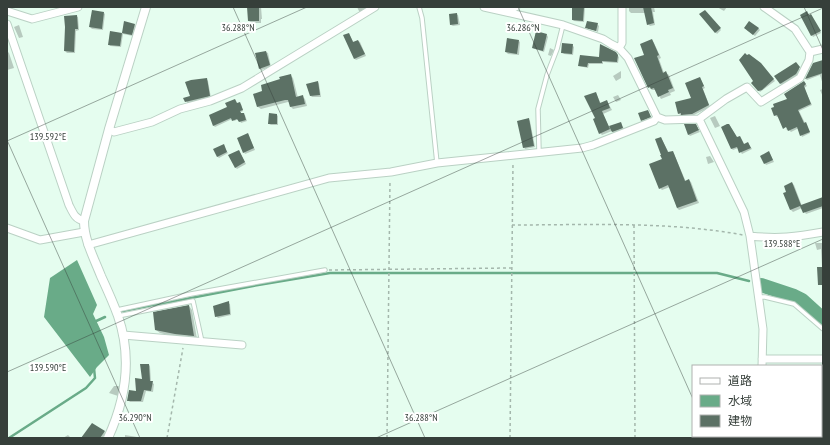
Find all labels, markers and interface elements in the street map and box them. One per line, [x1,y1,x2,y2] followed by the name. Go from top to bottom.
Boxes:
[221,21,255,34] text: 36.288°N
[506,21,540,34] text: 36.286°N
[30,130,66,143] text: 139.592°E
[764,237,800,250] text: 139.588°E
[30,361,66,374] text: 139.590°E
[692,365,822,437] legend
[728,373,752,388] text: 道路
[728,393,752,408] text: 水域
[118,411,152,424] text: 36.290°N
[404,411,438,424] text: 36.288°N
[728,413,752,428] text: 建物

